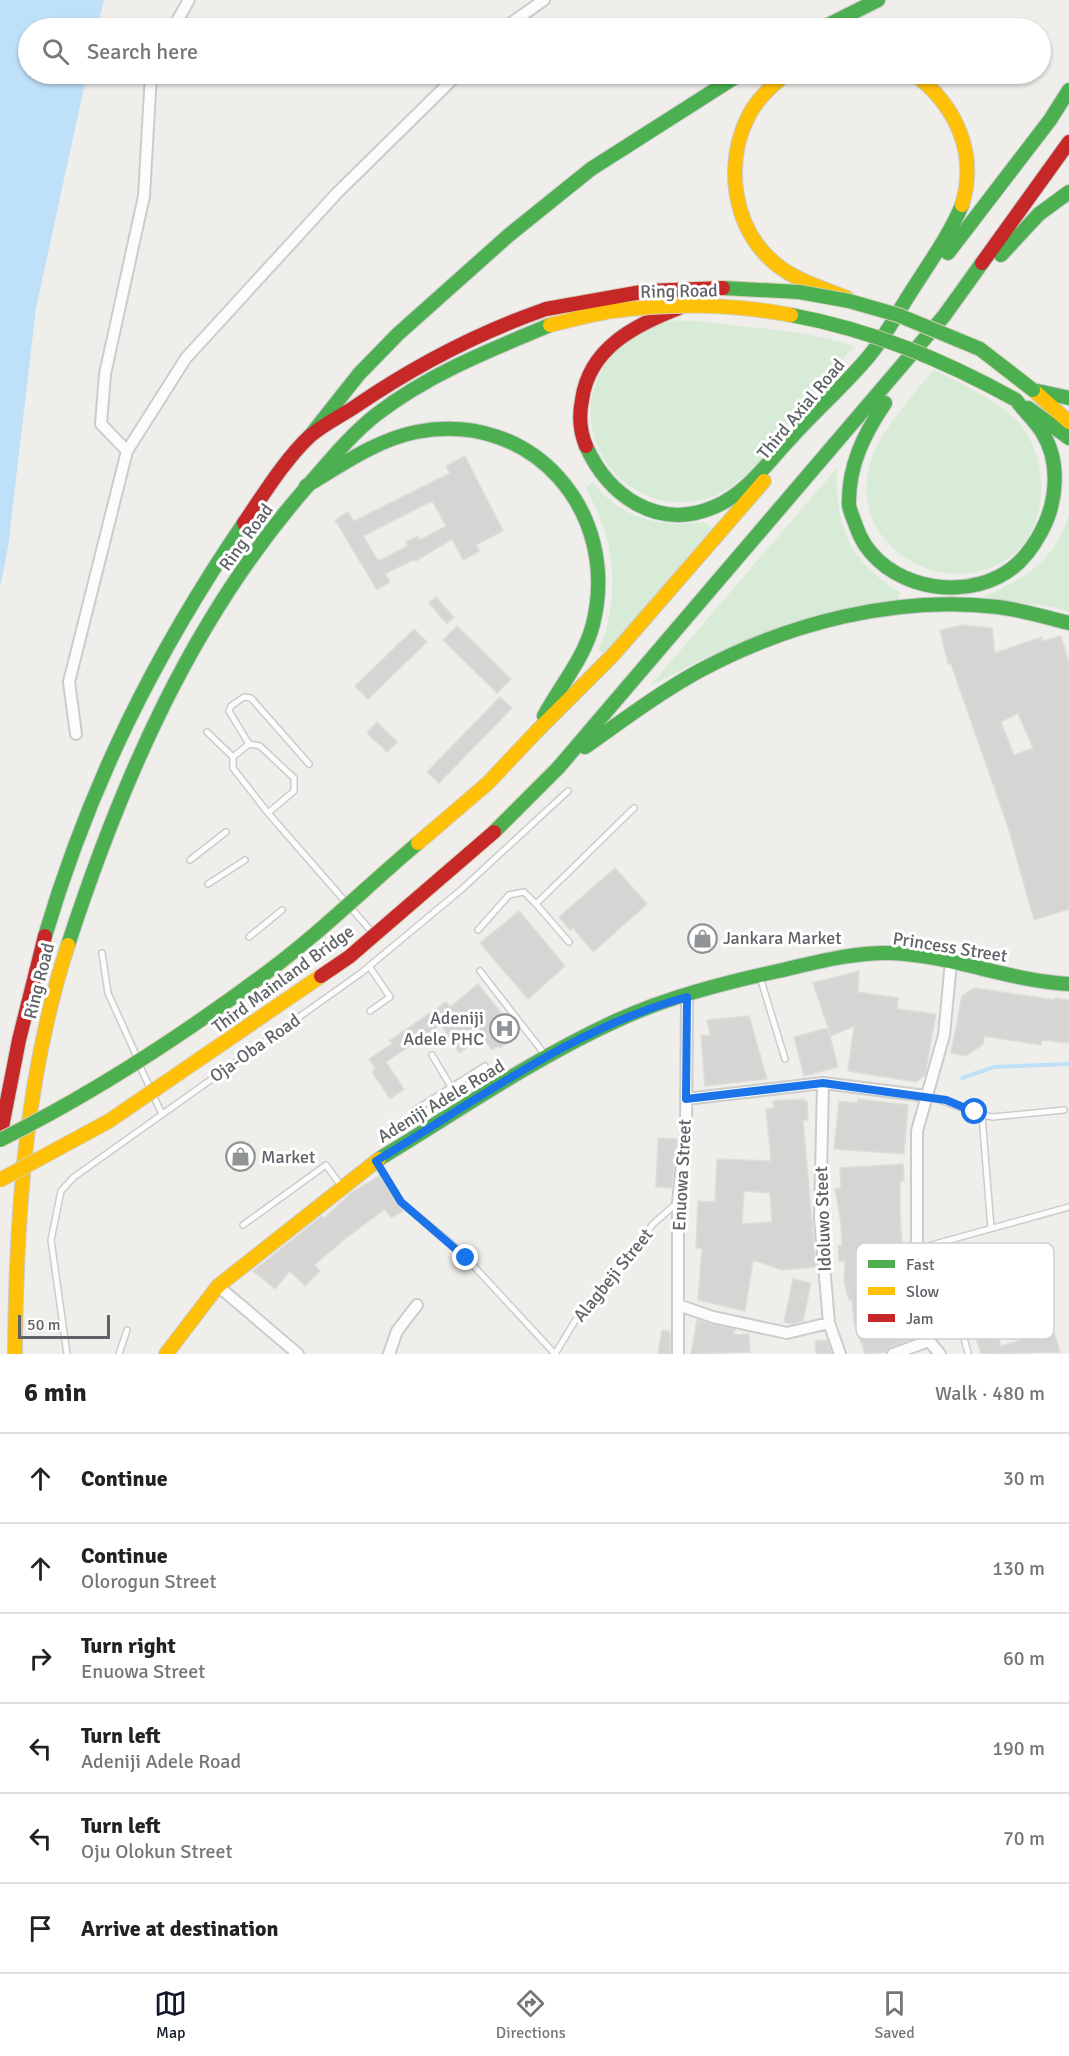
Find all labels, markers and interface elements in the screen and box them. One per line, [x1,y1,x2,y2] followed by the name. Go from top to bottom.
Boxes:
[18,18,1051,84] search box
[39,35,72,68] icon: search
[87,38,198,65] text: Search here
[640,279,718,303] street label: Ring Road
[753,354,849,464] street label: Third Axial Road
[214,499,278,575] street label: Ring Road
[208,920,358,1038] street label: Third Mainland Bridge
[686,922,718,954] shop icon: Jankara Market
[723,927,842,949] place label: Jankara Market
[891,927,1009,967] street label: Princess Street
[19,941,59,1021] street label: Ring Road
[403,1007,484,1050] place label: Adeniji Adele PHC
[206,1009,304,1087] street label: Oja-Oba Road
[489,1012,521,1044] hospital icon: Adeniji Adele PHC
[374,1054,508,1148] street label: Adeniji Adele Road
[961,1098,987,1124] route start
[668,1119,696,1231] street label: Enuowa Street
[224,1141,256,1173] shop icon: Market
[261,1146,315,1168] place label: Market
[810,1166,836,1272] street label: Idoluwo Steet
[569,1224,657,1326] street label: Alagbeji Street
[856,1243,1054,1339] legend
[452,1244,478,1270] route end
[906,1255,935,1275] text: Fast
[906,1282,940,1302] text: Slow
[906,1309,934,1329] text: Jam
[18,1312,110,1340] scale bar
[27,1315,61,1335] text: 50 m
[24,1377,87,1409] text: 6 min
[935,1381,1045,1406] text: Walk · 480 m
[24,1462,57,1495] icon: ahead
[81,1465,168,1492] text: Continue
[1003,1466,1045,1491] text: 30 m
[81,1542,168,1569] text: Continue
[24,1552,57,1585] icon: ahead
[992,1556,1045,1581] text: 130 m
[81,1569,217,1594] text: Olorogun Street
[81,1632,176,1659] text: Turn right
[24,1642,57,1675] icon: right
[1003,1646,1045,1671] text: 60 m
[81,1659,205,1684] text: Enuowa Street
[81,1722,161,1749] text: Turn left
[24,1732,57,1765] icon: left
[992,1736,1045,1761] text: 190 m
[81,1749,241,1774] text: Adeniji Adele Road
[81,1812,161,1839] text: Turn left
[24,1822,57,1855] icon: left
[1003,1826,1045,1851] text: 70 m
[81,1839,232,1864] text: Oju Olokun Street
[24,1912,57,1945] icon: arrive
[81,1915,278,1942] text: Arrive at destination
[154,1987,187,2043] tab: Map
[496,1987,566,2043] tab: Directions
[874,1987,915,2043] tab: Saved

